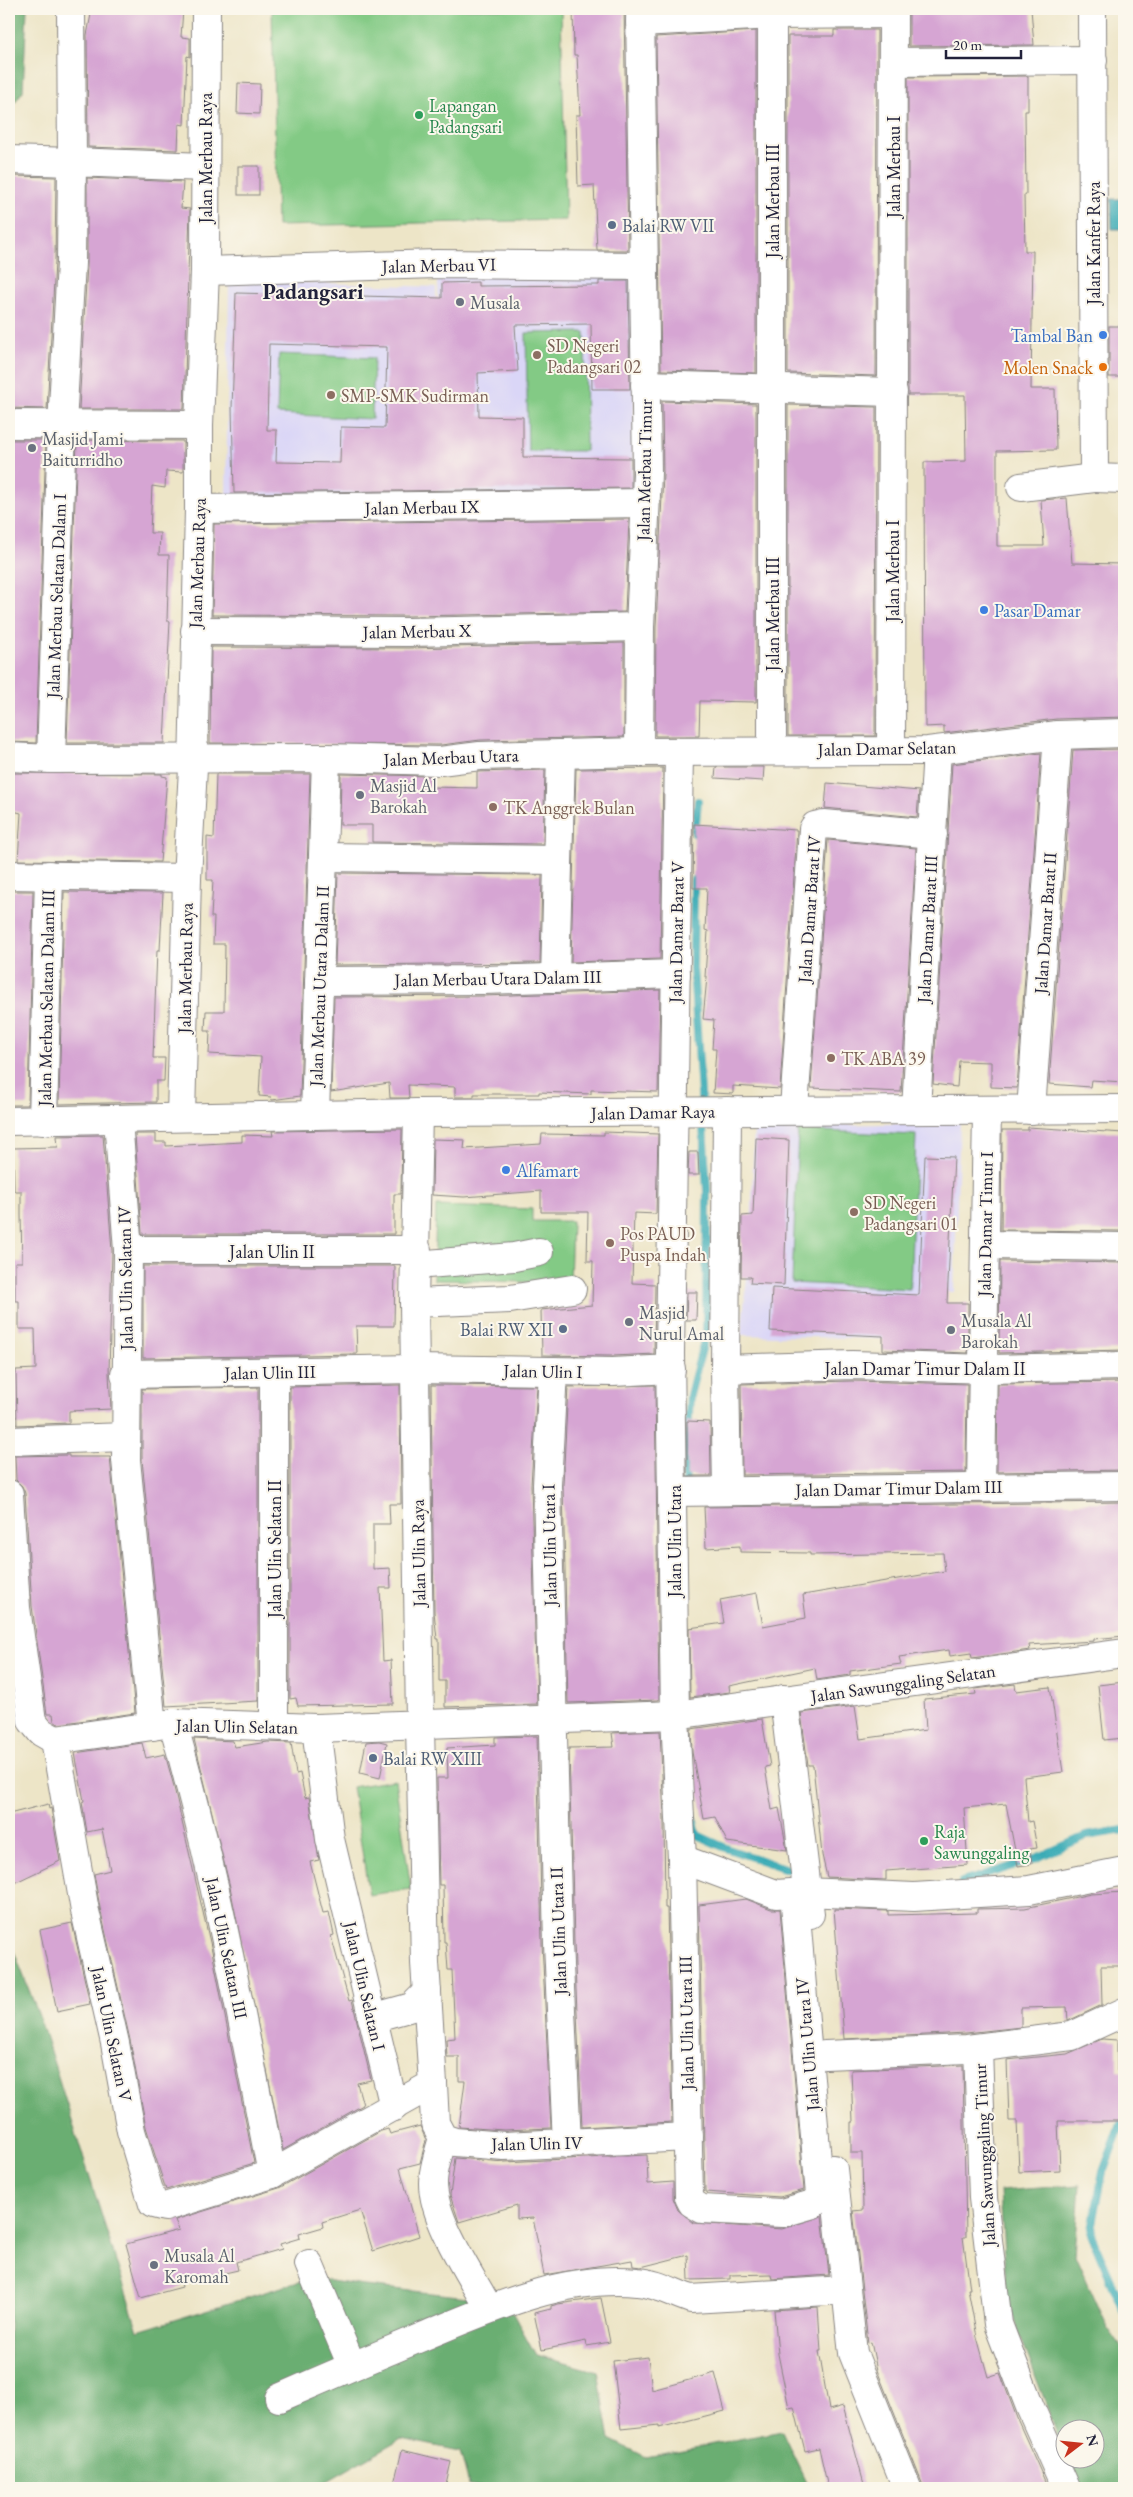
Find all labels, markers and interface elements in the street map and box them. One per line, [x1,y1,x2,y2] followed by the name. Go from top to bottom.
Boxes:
[946,28,1020,60] scale bar
[953,35,982,54] text: 20 m
[194,92,217,225] street label: Jalan Merbau Raya
[429,94,503,138] place label: Lapangan Padangsari
[413,109,425,121] marker: Lapangan Padangsari
[882,116,905,220] street label: Jalan Merbau I
[761,144,784,260] street label: Jalan Merbau III
[1082,180,1105,307] street label: Jalan Kanfer Raya
[622,214,714,237] place label: Balai RW VII
[606,219,618,231] marker: Balai RW VII
[380,253,496,278] street label: Jalan Merbau VI
[263,277,364,306] district label: Padangsari
[470,291,521,314] place label: Musala
[454,296,466,308] marker: Musala
[1010,324,1093,347] place label: Tambal Ban
[1097,329,1109,341] marker: Tambal Ban
[547,334,641,378] place label: SD Negeri Padangsari 02
[531,349,543,361] marker: SD Negeri Padangsari 02
[1003,356,1094,379] place label: Molen Snack
[1097,361,1109,373] marker: Molen Snack
[341,384,489,407] place label: SMP-SMK Sudirman
[325,389,337,401] marker: SMP-SMK Sudirman
[631,399,657,543] street label: Jalan Merbau Timur
[42,427,124,471] place label: Masjid Jami Baiturridho
[26,442,38,454] marker: Masjid Jami Baiturridho
[41,493,71,701] street label: Jalan Merbau Selatan Dalam I
[362,494,480,520] street label: Jalan Merbau IX
[183,497,211,631] street label: Jalan Merbau Raya
[881,520,904,624] street label: Jalan Merbau I
[761,557,784,673] street label: Jalan Merbau III
[994,599,1081,622] place label: Pasar Damar
[978,604,990,616] marker: Pasar Damar
[360,619,472,643] street label: Jalan Merbau X
[815,735,957,761] street label: Jalan Damar Selatan
[381,743,520,771] street label: Jalan Merbau Utara
[370,774,437,818] place label: Masjid Al Barokah
[354,789,366,801] marker: Masjid Al Barokah
[503,796,635,819] place label: TK Anggrek Bulan
[487,801,499,813] marker: TK Anggrek Bulan
[792,834,826,986] street label: Jalan Damar Barat IV
[1028,851,1061,997] street label: Jalan Damar Barat II
[912,854,942,1006] street label: Jalan Damar Barat III
[663,860,689,1005] street label: Jalan Damar Barat V
[304,885,334,1089] street label: Jalan Merbau Utara Dalam II
[33,889,59,1109] street label: Jalan Merbau Selatan Dalam III
[172,902,198,1035] street label: Jalan Merbau Raya
[392,965,602,991] street label: Jalan Merbau Utara Dalam III
[841,1047,926,1070] place label: TK ABA 39
[825,1052,837,1064] marker: TK ABA 39
[589,1099,716,1125] street label: Jalan Damar Raya
[972,1151,998,1299] street label: Jalan Damar Timur I
[515,1159,578,1182] place label: Alfamart
[500,1164,512,1176] marker: Alfamart
[864,1191,958,1235] place label: SD Negeri Padangsari 01
[112,1205,138,1352] street label: Jalan Ulin Selatan IV
[848,1206,860,1218] marker: SD Negeri Padangsari 01
[620,1222,706,1266] place label: Pos PAUD Puspa Indah
[604,1237,616,1249] marker: Pos PAUD Puspa Indah
[227,1240,315,1263] street label: Jalan Ulin II
[639,1301,724,1345] place label: Masjid Nurul Amal
[961,1309,1032,1353] place label: Musala Al Barokah
[623,1316,635,1328] marker: Masjid Nurul Amal
[460,1318,553,1341] place label: Balai RW XII
[557,1323,569,1335] marker: Balai RW XII
[945,1324,957,1336] marker: Musala Al Barokah
[822,1357,1026,1380] street label: Jalan Damar Timur Dalam II
[501,1359,583,1383] street label: Jalan Ulin I
[222,1360,316,1384] street label: Jalan Ulin III
[793,1475,1003,1501] street label: Jalan Damar Timur Dalam III
[263,1480,286,1620] street label: Jalan Ulin Selatan II
[536,1484,562,1608] street label: Jalan Ulin Utara I
[663,1484,686,1599] street label: Jalan Ulin Utara
[406,1498,430,1609] street label: Jalan Ulin Raya
[807,1659,997,1708] street label: Jalan Sawunggaling Selatan
[174,1713,299,1739] street label: Jalan Ulin Selatan
[383,1747,482,1770] place label: Balai RW XIII
[367,1752,379,1764] marker: Balai RW XIII
[934,1820,1030,1864] place label: Raja Sawunggaling
[918,1835,930,1847] marker: Raja Sawunggaling
[544,1867,572,1997] street label: Jalan Ulin Utara II
[200,1873,253,2021] street label: Jalan Ulin Selatan III
[338,1917,391,2053] street label: Jalan Ulin Selatan I
[673,1956,699,2092] street label: Jalan Ulin Utara III
[86,1962,138,2105] street label: Jalan Ulin Selatan V
[790,1975,824,2114] street label: Jalan Ulin Utara IV
[968,2063,1000,2249] street label: Jalan Sawunggaling Timur
[489,2131,584,2155] street label: Jalan Ulin IV
[164,2244,235,2288] place label: Musala Al Karomah
[148,2259,160,2271] marker: Musala Al Karomah
[1056,2420,1106,2470] north arrow
[1082,2432,1103,2449] text: N

